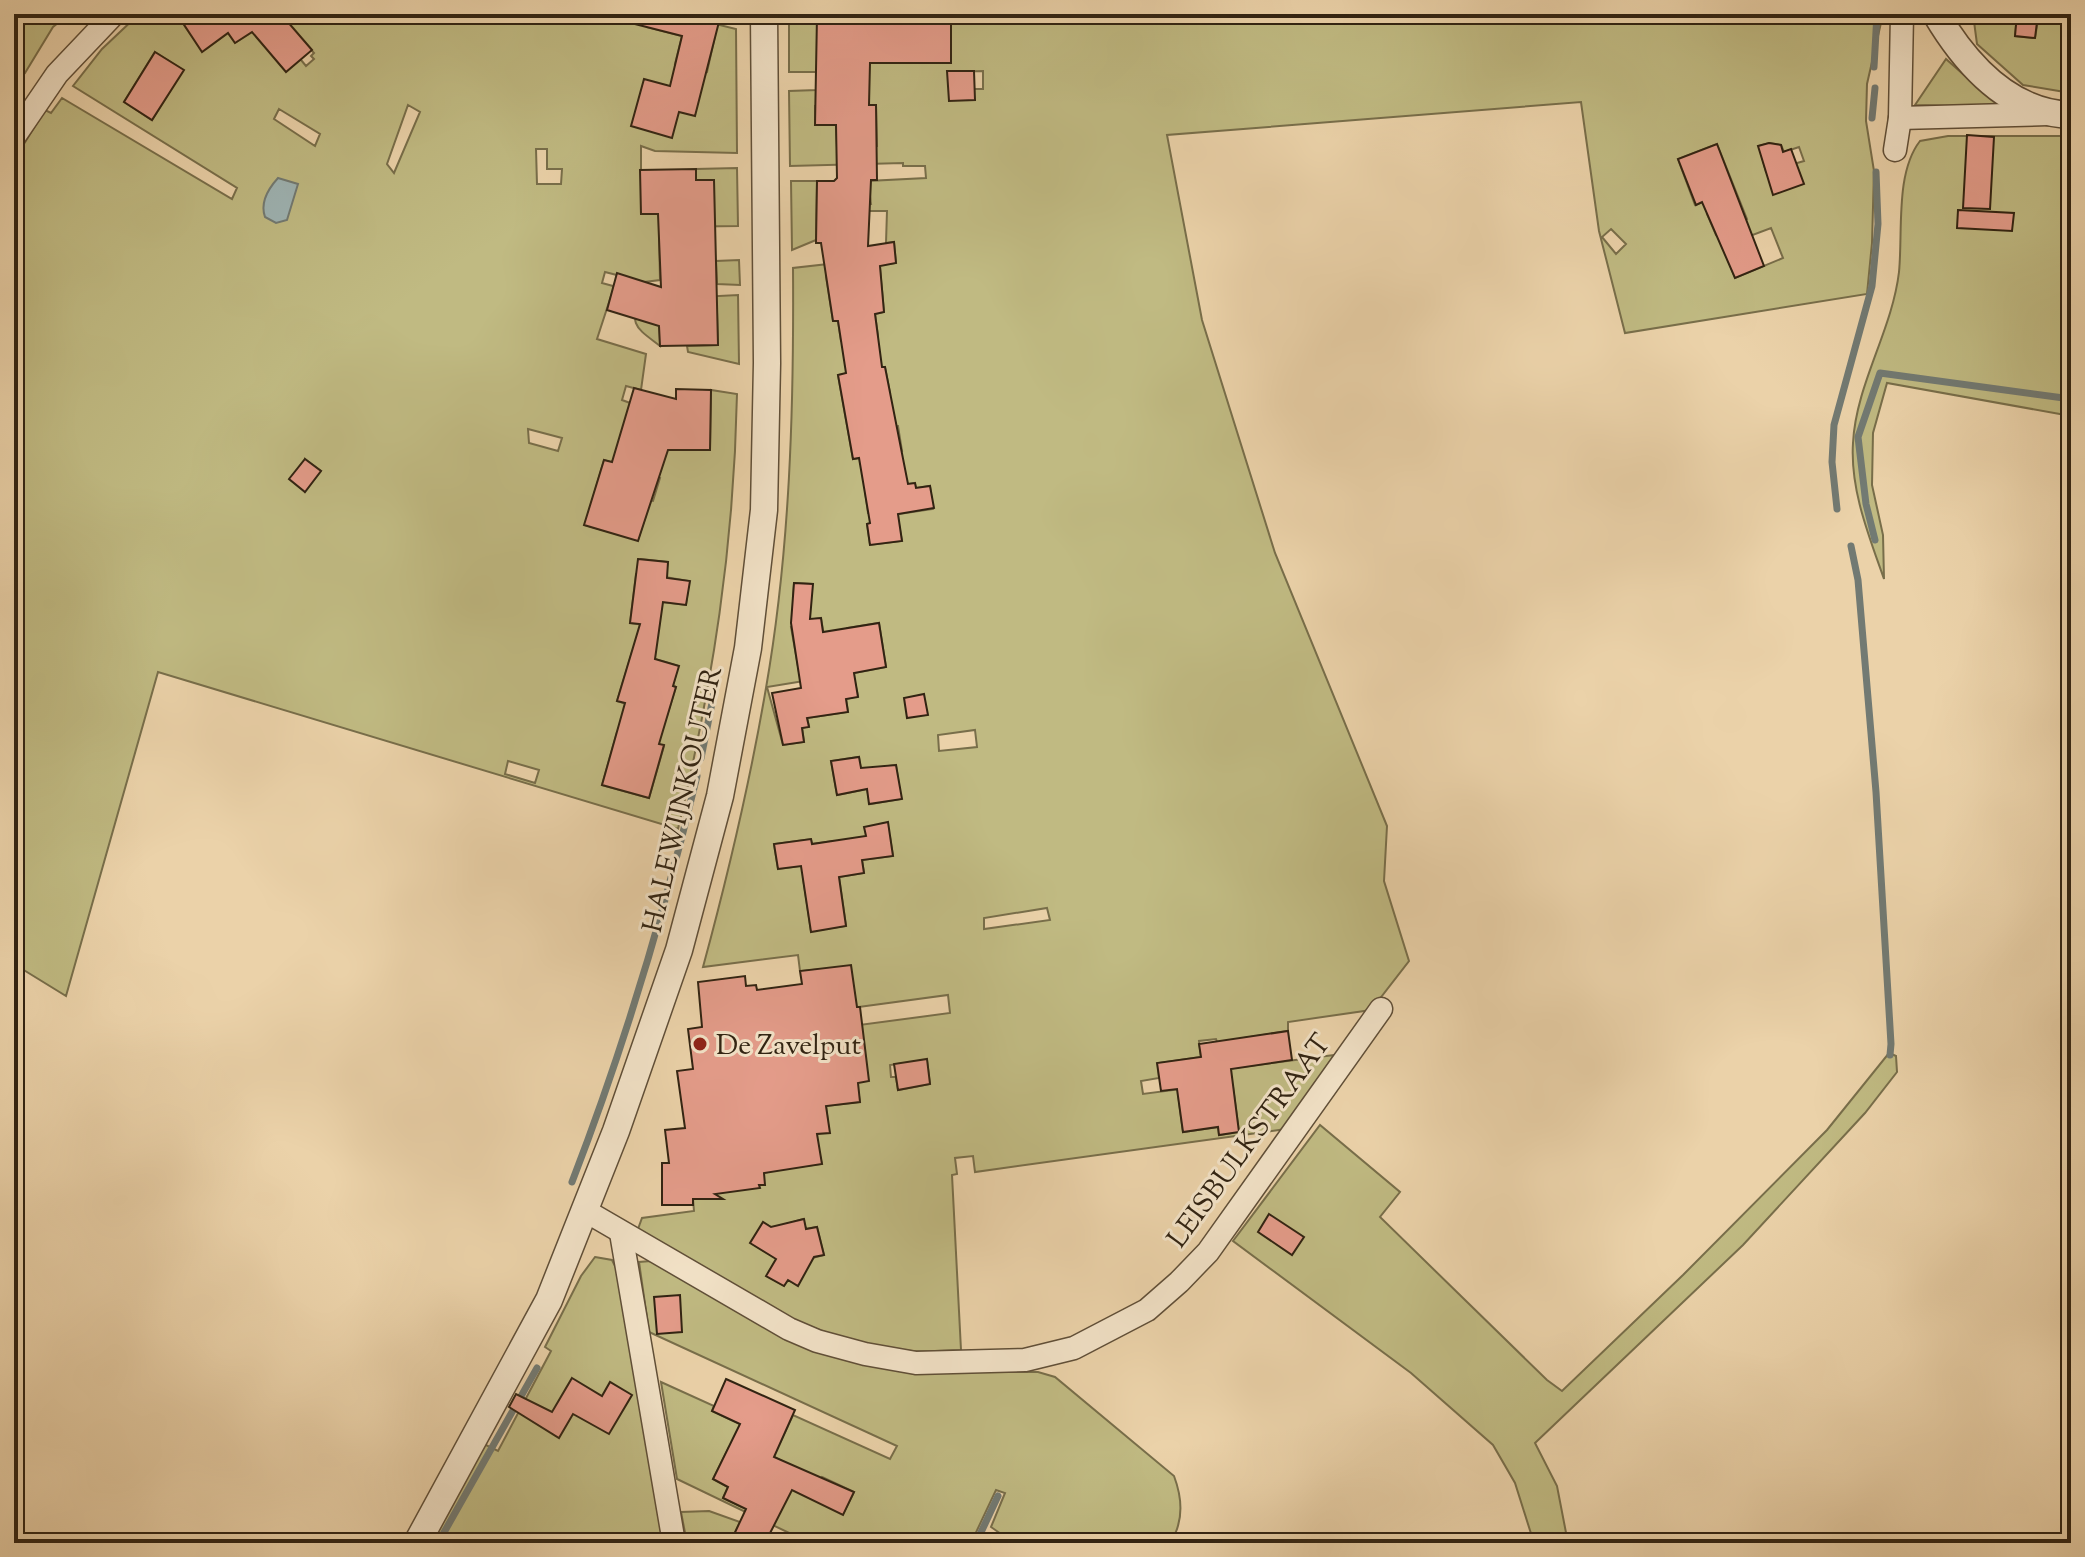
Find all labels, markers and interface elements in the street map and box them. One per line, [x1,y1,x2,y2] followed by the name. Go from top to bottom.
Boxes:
[634,663,734,937] street label: HALEWIJNKOUTER
[1159,1026,1342,1257] street label: LEISBULKSTRAAT
[716,1027,861,1067] place label: De Zavelput
[691,1035,709,1053] marker: De Zavelput

